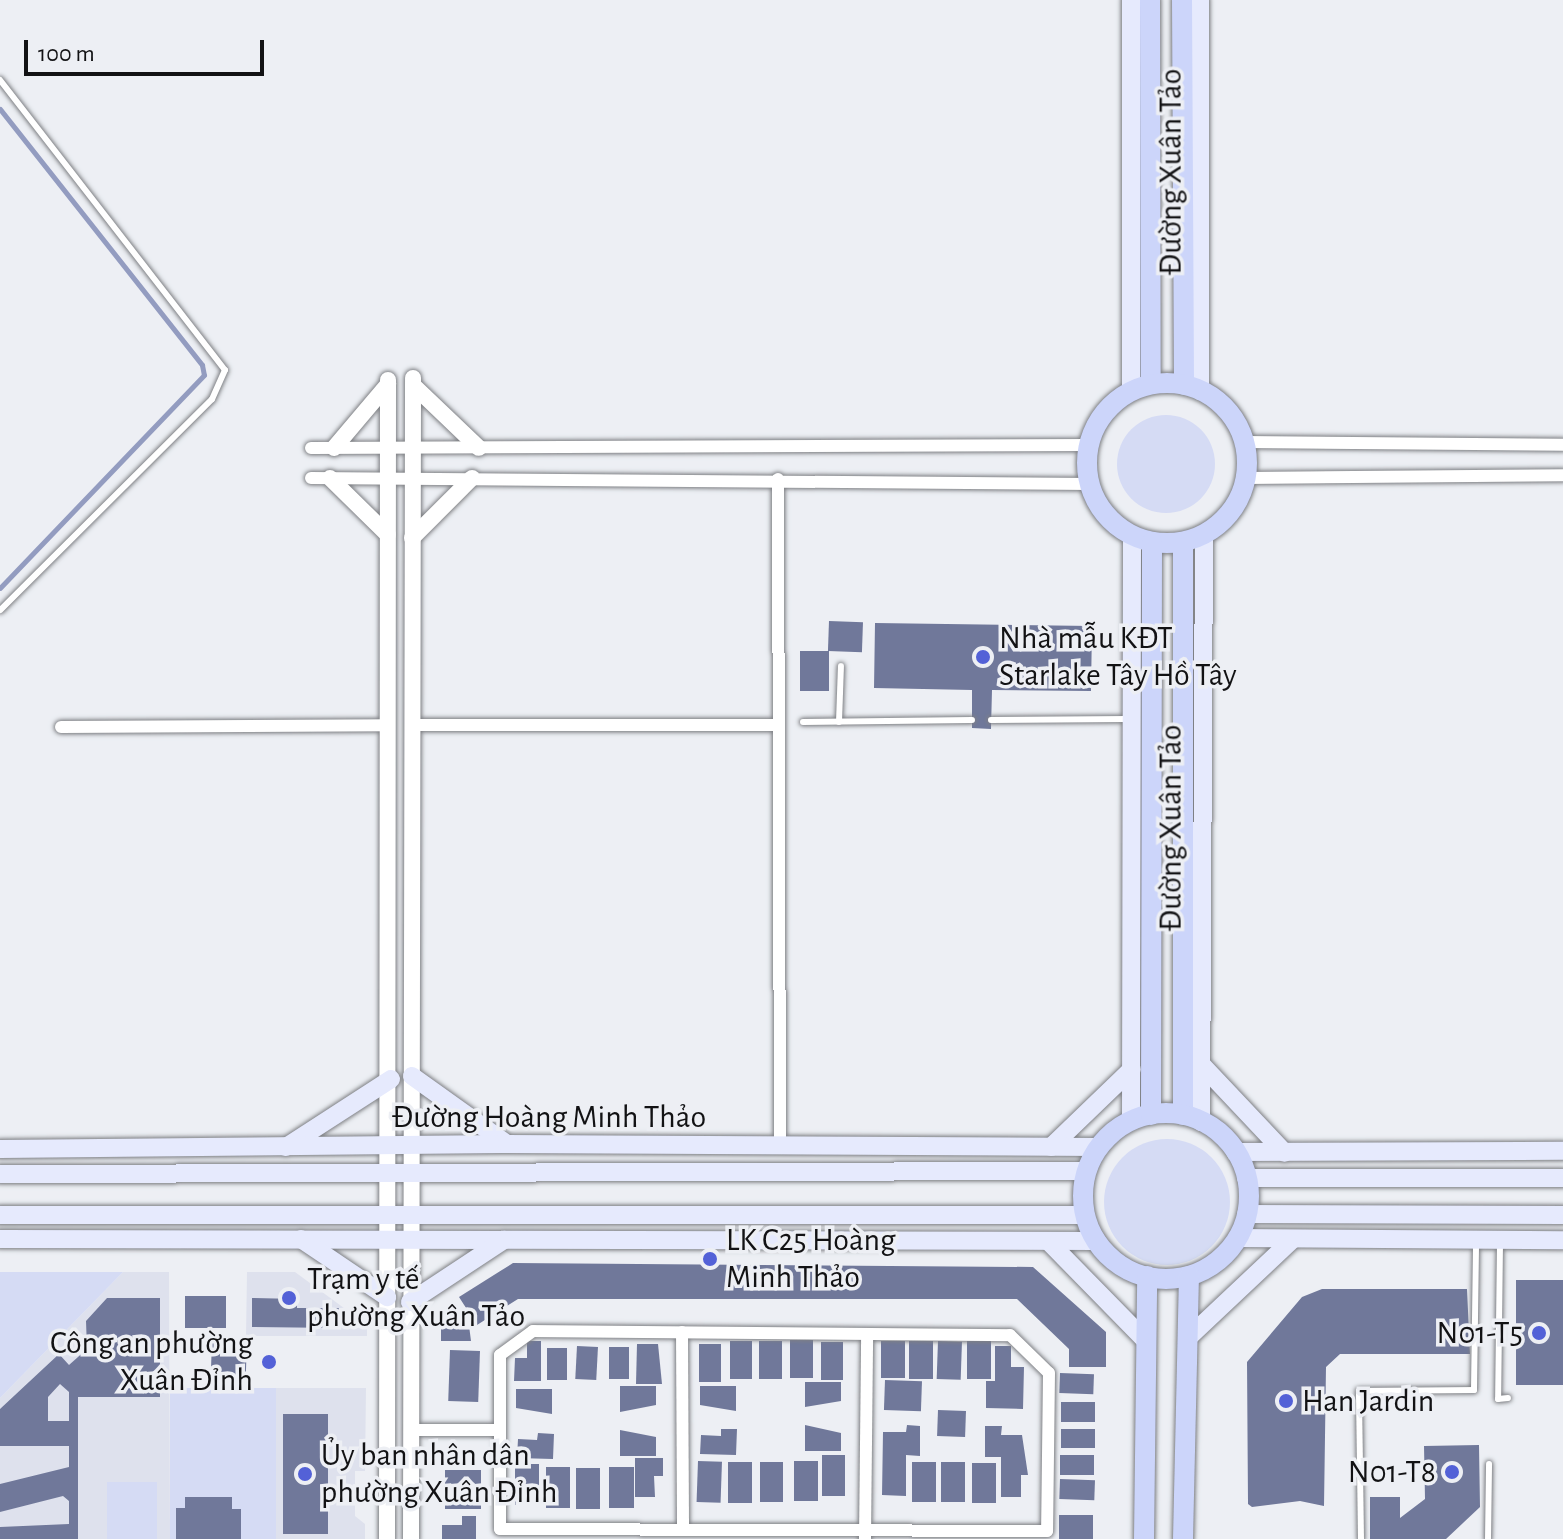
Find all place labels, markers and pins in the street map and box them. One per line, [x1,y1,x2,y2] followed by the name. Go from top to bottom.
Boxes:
[999,620,1237,695] place label: Nhà mẫu KĐT Starlake Tây Hồ Tây
[974,648,992,666] marker: Nhà mẫu KĐT Starlake Tây Hồ Tây
[726,1222,895,1297] place label: LK C25 Hoàng Minh Thảo
[701,1250,719,1268] marker: LK C25 Hoàng Minh Thảo
[307,1261,525,1336] place label: Trạm y tế phường Xuân Tảo
[278,1287,300,1309] marker: Trạm y tế phường Xuân Tảo
[1437,1314,1523,1352] place label: N01-T5
[1530,1324,1548,1342] marker: N01-T5
[50,1325,253,1400] place label: Công an phường Xuân Đỉnh
[260,1353,278,1371] marker: Công an phường Xuân Đỉnh
[1302,1382,1434,1420] place label: Han Jardin
[1277,1392,1295,1410] marker: Han Jardin
[321,1437,558,1512] place label: Ủy ban nhân dân phường Xuân Đỉnh
[1348,1453,1436,1491] place label: N01-T8
[1443,1463,1461,1481] marker: N01-T8
[296,1465,314,1483] marker: Ủy ban nhân dân phường Xuân Đỉnh

